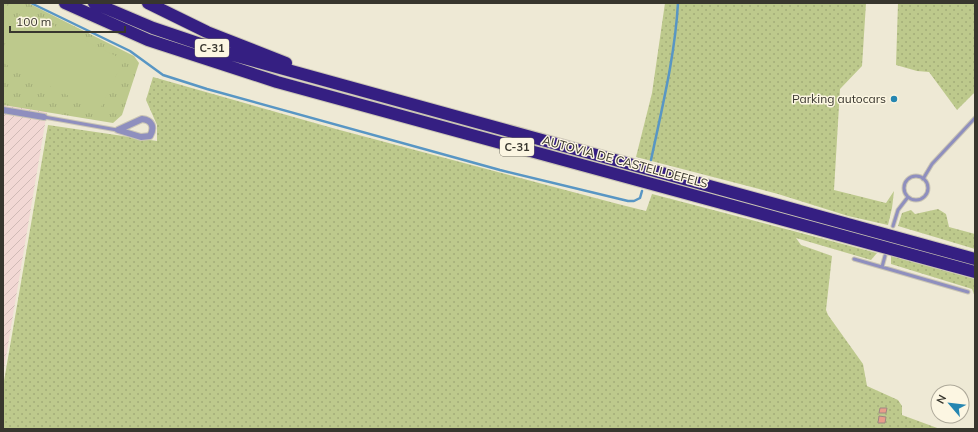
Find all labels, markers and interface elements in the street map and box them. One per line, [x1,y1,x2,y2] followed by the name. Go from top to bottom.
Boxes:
[10,8,125,34] scale bar
[16,14,51,29] text: 100 m
[195,39,229,57] road number: C-31
[792,91,886,106] place label: Parking autocars
[889,94,899,104] marker: Parking autocars
[541,132,710,191] street label: AUTOVIA DE CASTELLDEFELS
[500,138,534,156] road number: C-31
[930,384,970,424] north arrow
[933,392,949,406] text: N

